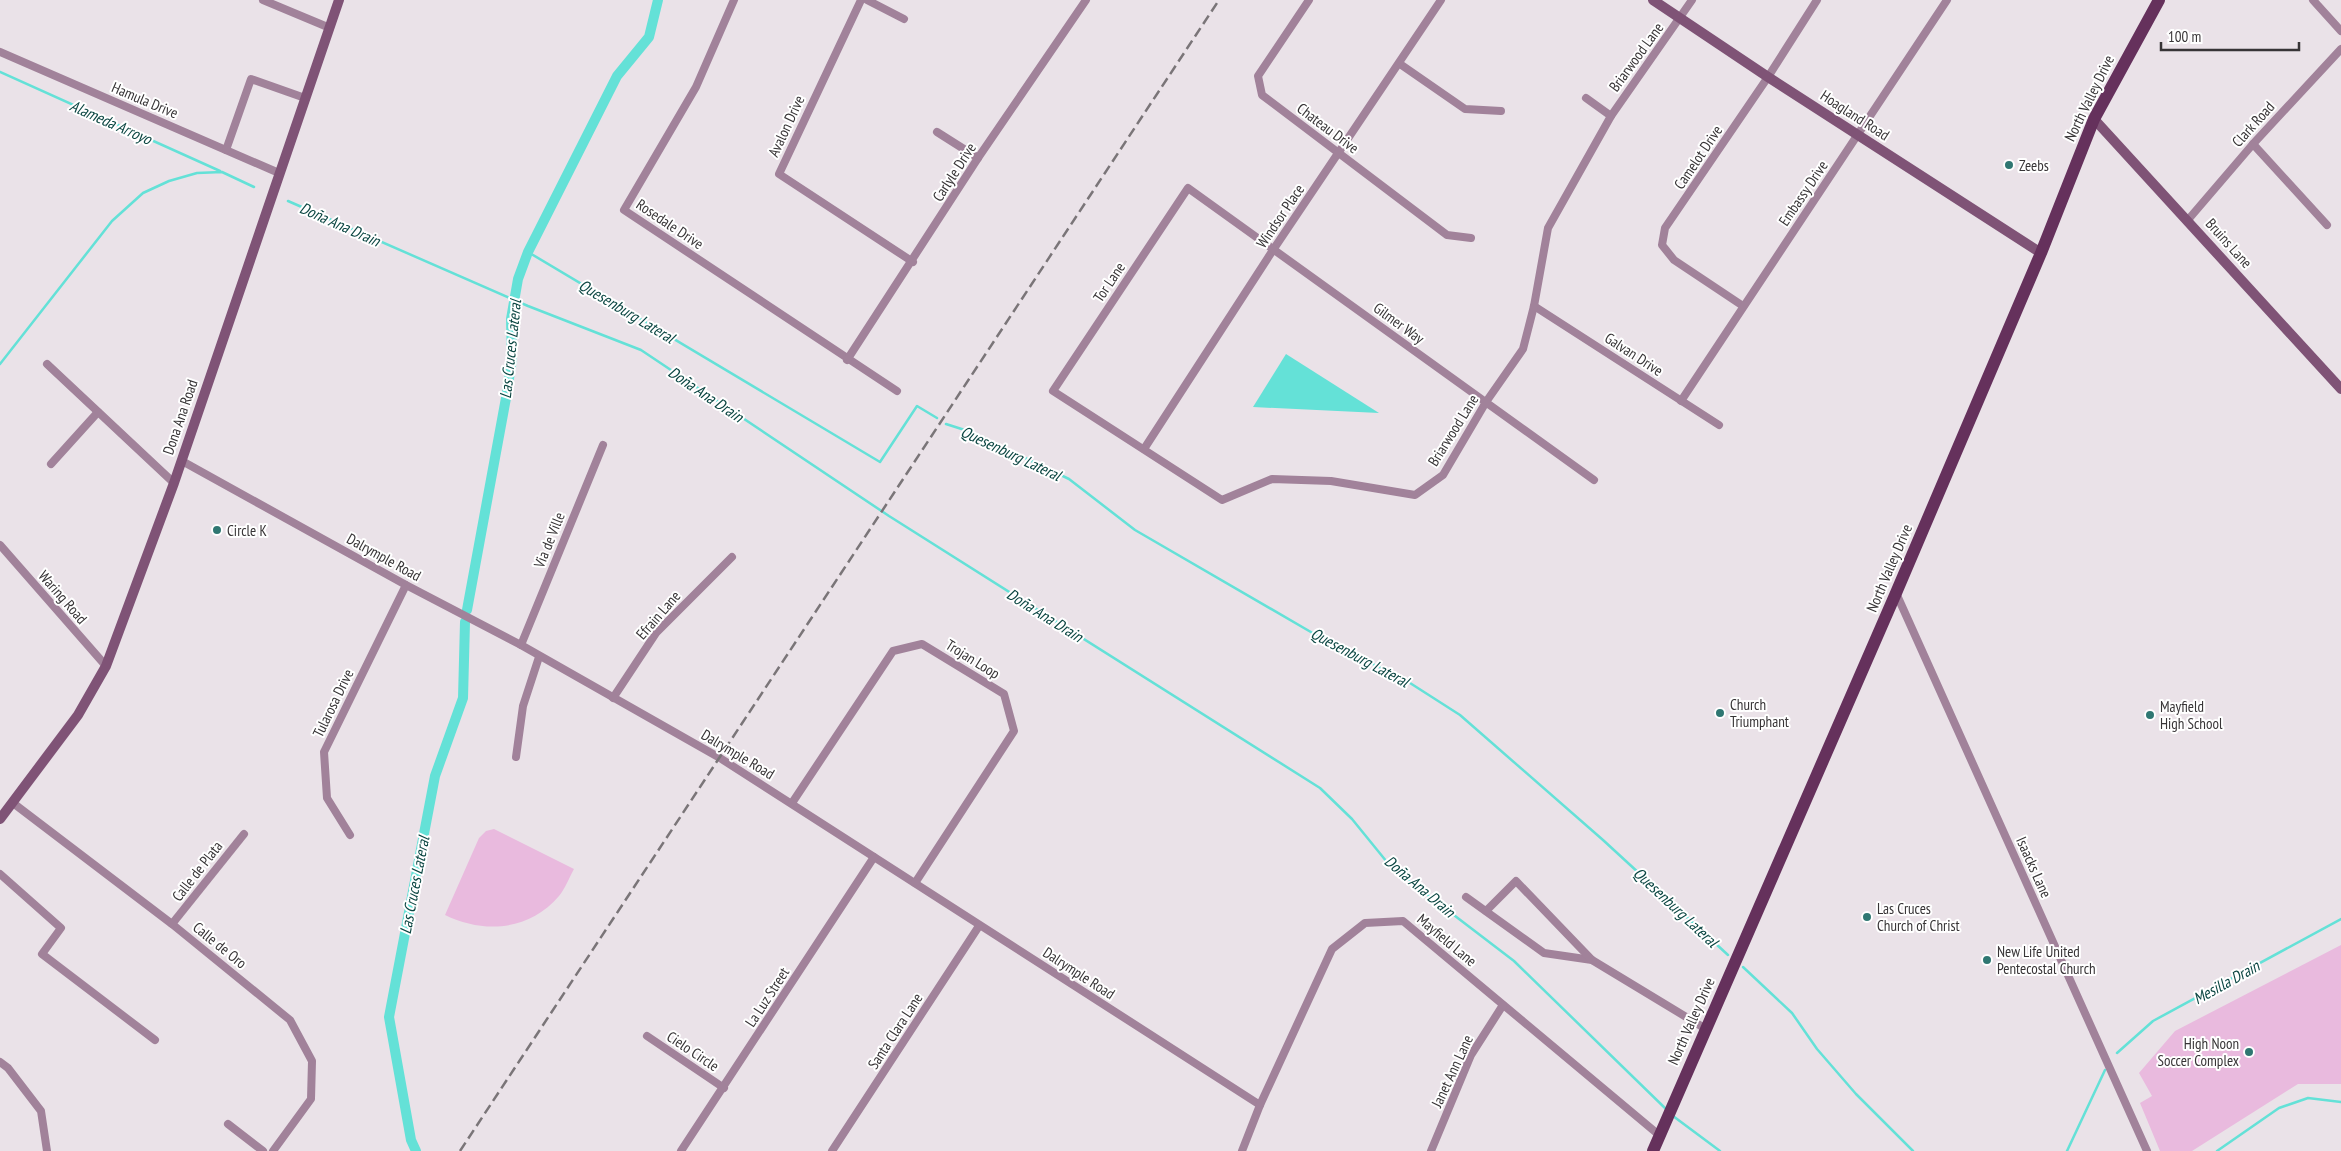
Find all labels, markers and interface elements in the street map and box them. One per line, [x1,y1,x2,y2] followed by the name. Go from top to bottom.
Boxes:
[1605,19,1667,95] street label: Briarwood Lane
[2161,20,2298,52] scale bar
[2168,27,2201,46] text: 100 m
[2060,52,2118,144] street label: North Valley Drive
[109,78,181,122] street label: Hamula Drive
[1817,86,1893,144] street label: Hoagland Road
[764,92,808,160] street label: Avalon Drive
[67,95,156,149] water label: Alameda Arroyo
[2228,97,2278,151] street label: Clark Road
[1293,99,1363,157] street label: Chateau Drive
[1670,121,1726,193] street label: Camelot Drive
[928,139,980,205] street label: Carlyle Drive
[2019,156,2049,175] place label: Zeebs
[1774,157,1832,229] street label: Embassy Drive
[2003,159,2015,171] marker: Zeebs
[1252,181,1308,251] street label: Windsor Place
[633,195,707,253] street label: Rosedale Drive
[297,197,384,251] water label: Doña Ana Drain
[2202,214,2256,272] street label: Bruins Lane
[1089,259,1129,305] street label: Tor Lane
[575,275,680,348] water label: Quesenburg Lateral
[495,297,525,399] water label: Las Cruces Lateral
[1370,298,1428,348] street label: Gilmer Way
[1601,328,1667,380] street label: Galvan Drive
[665,362,748,427] water label: Doña Ana Drain
[158,377,202,457] street label: Dona Ana Road
[1424,391,1482,469] street label: Briarwood Lane
[958,421,1065,485] water label: Quesenburg Lateral
[529,509,569,572] street label: Via de Ville
[227,521,267,540] place label: Circle K
[1862,521,1916,615] street label: North Valley Drive
[211,524,223,536] marker: Circle K
[344,529,424,585] street label: Dalrymple Road
[35,566,91,628] street label: Waring Road
[1003,584,1087,647] water label: Doña Ana Drain
[632,587,684,643] street label: Efrain Lane
[1308,623,1414,692] water label: Quesenburg Lateral
[942,635,1004,683] street label: Trojan Loop
[308,666,358,740] street label: Tularosa Drive
[1730,695,1789,731] place label: Church Triumphant
[2160,697,2223,733] place label: Mayfield High School
[1714,707,1726,719] marker: Church Triumphant
[2144,709,2156,721] marker: Mayfield High School
[698,725,778,783] street label: Dalrymple Road
[395,833,434,936] water label: Las Cruces Lateral
[2012,834,2056,900] street label: Isaacks Lane
[168,837,226,905] street label: Calle de Plata
[1381,851,1460,922] water label: Doña Ana Drain
[1630,863,1723,952] water label: Quesenburg Lateral
[1877,899,1960,935] place label: Las Cruces Church of Christ
[1413,910,1481,970] street label: Mayfield Lane
[1861,911,1873,923] marker: Las Cruces Church of Christ
[189,918,251,972] street label: Calle de Oro
[1997,942,2096,978] place label: New Life United Pentecostal Church
[1039,943,1119,1003] street label: Dalrymple Road
[1981,954,1993,966] marker: New Life United Pentecostal Church
[2189,955,2263,1008] water label: Mesilla Drain
[741,964,793,1030] street label: La Luz Street
[1663,974,1719,1068] street label: North Valley Drive
[863,989,927,1073] street label: Santa Clara Lane
[663,1027,723,1075] street label: Cielo Circle
[1427,1032,1477,1111] street label: Janet Ann Lane
[2158,1034,2239,1070] place label: High Noon Soccer Complex
[2243,1046,2255,1058] marker: High Noon Soccer Complex

